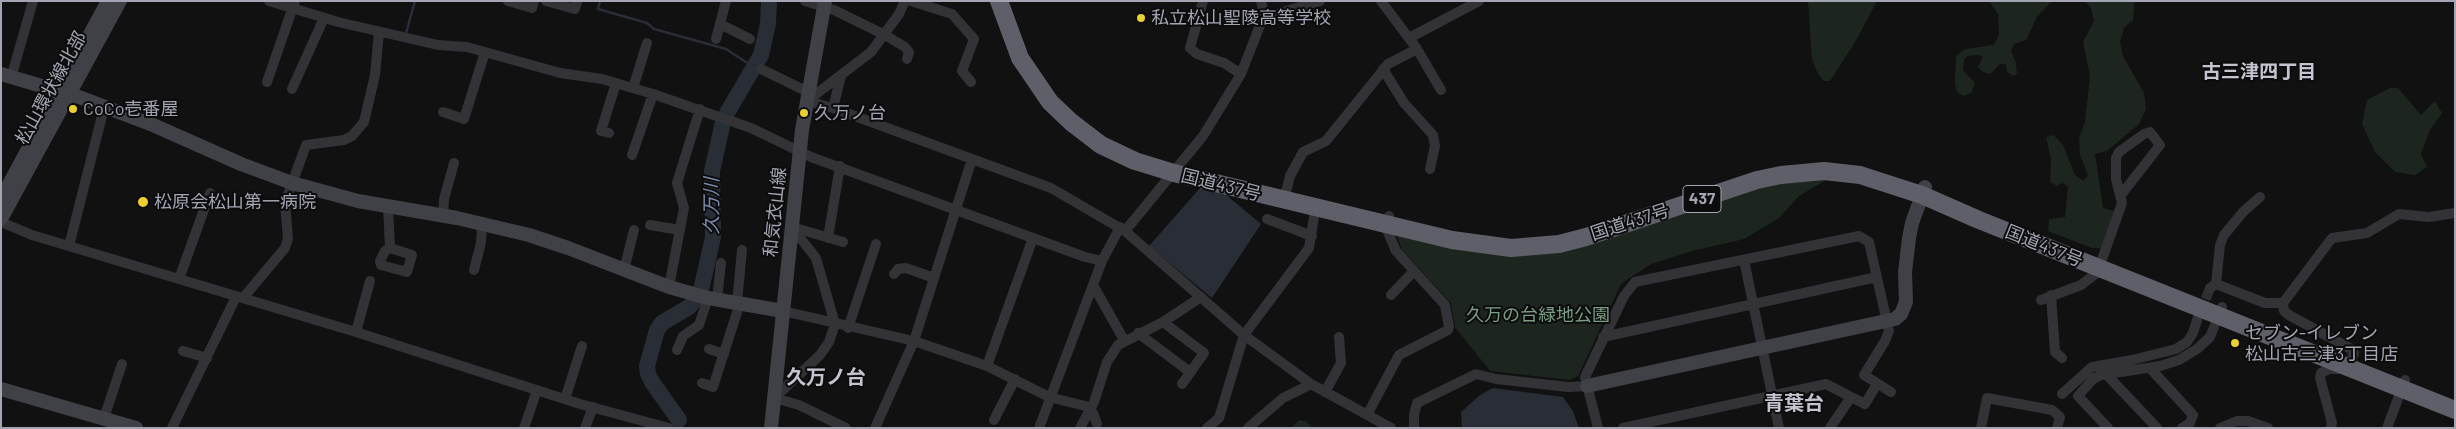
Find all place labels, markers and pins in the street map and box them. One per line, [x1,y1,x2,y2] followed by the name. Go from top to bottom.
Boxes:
[1151,7,1331,29] place label: 私立松山聖陵高等学校
[1135,12,1147,24] marker: 私立松山聖陵高等学校
[83,98,178,120] place label: CoCo壱番屋
[814,102,886,124] place label: 久万ノ台
[67,103,79,115] marker: CoCo壱番屋
[798,107,810,119] marker: 久万ノ台
[154,191,316,213] place label: 松原会松山第一病院
[136,195,150,209] marker: 松原会松山第一病院
[2245,322,2398,364] place label: セブン-イレブン 松山古三津3丁目店
[2229,337,2241,349] marker: セブン-イレブン 松山古三津3丁目店

